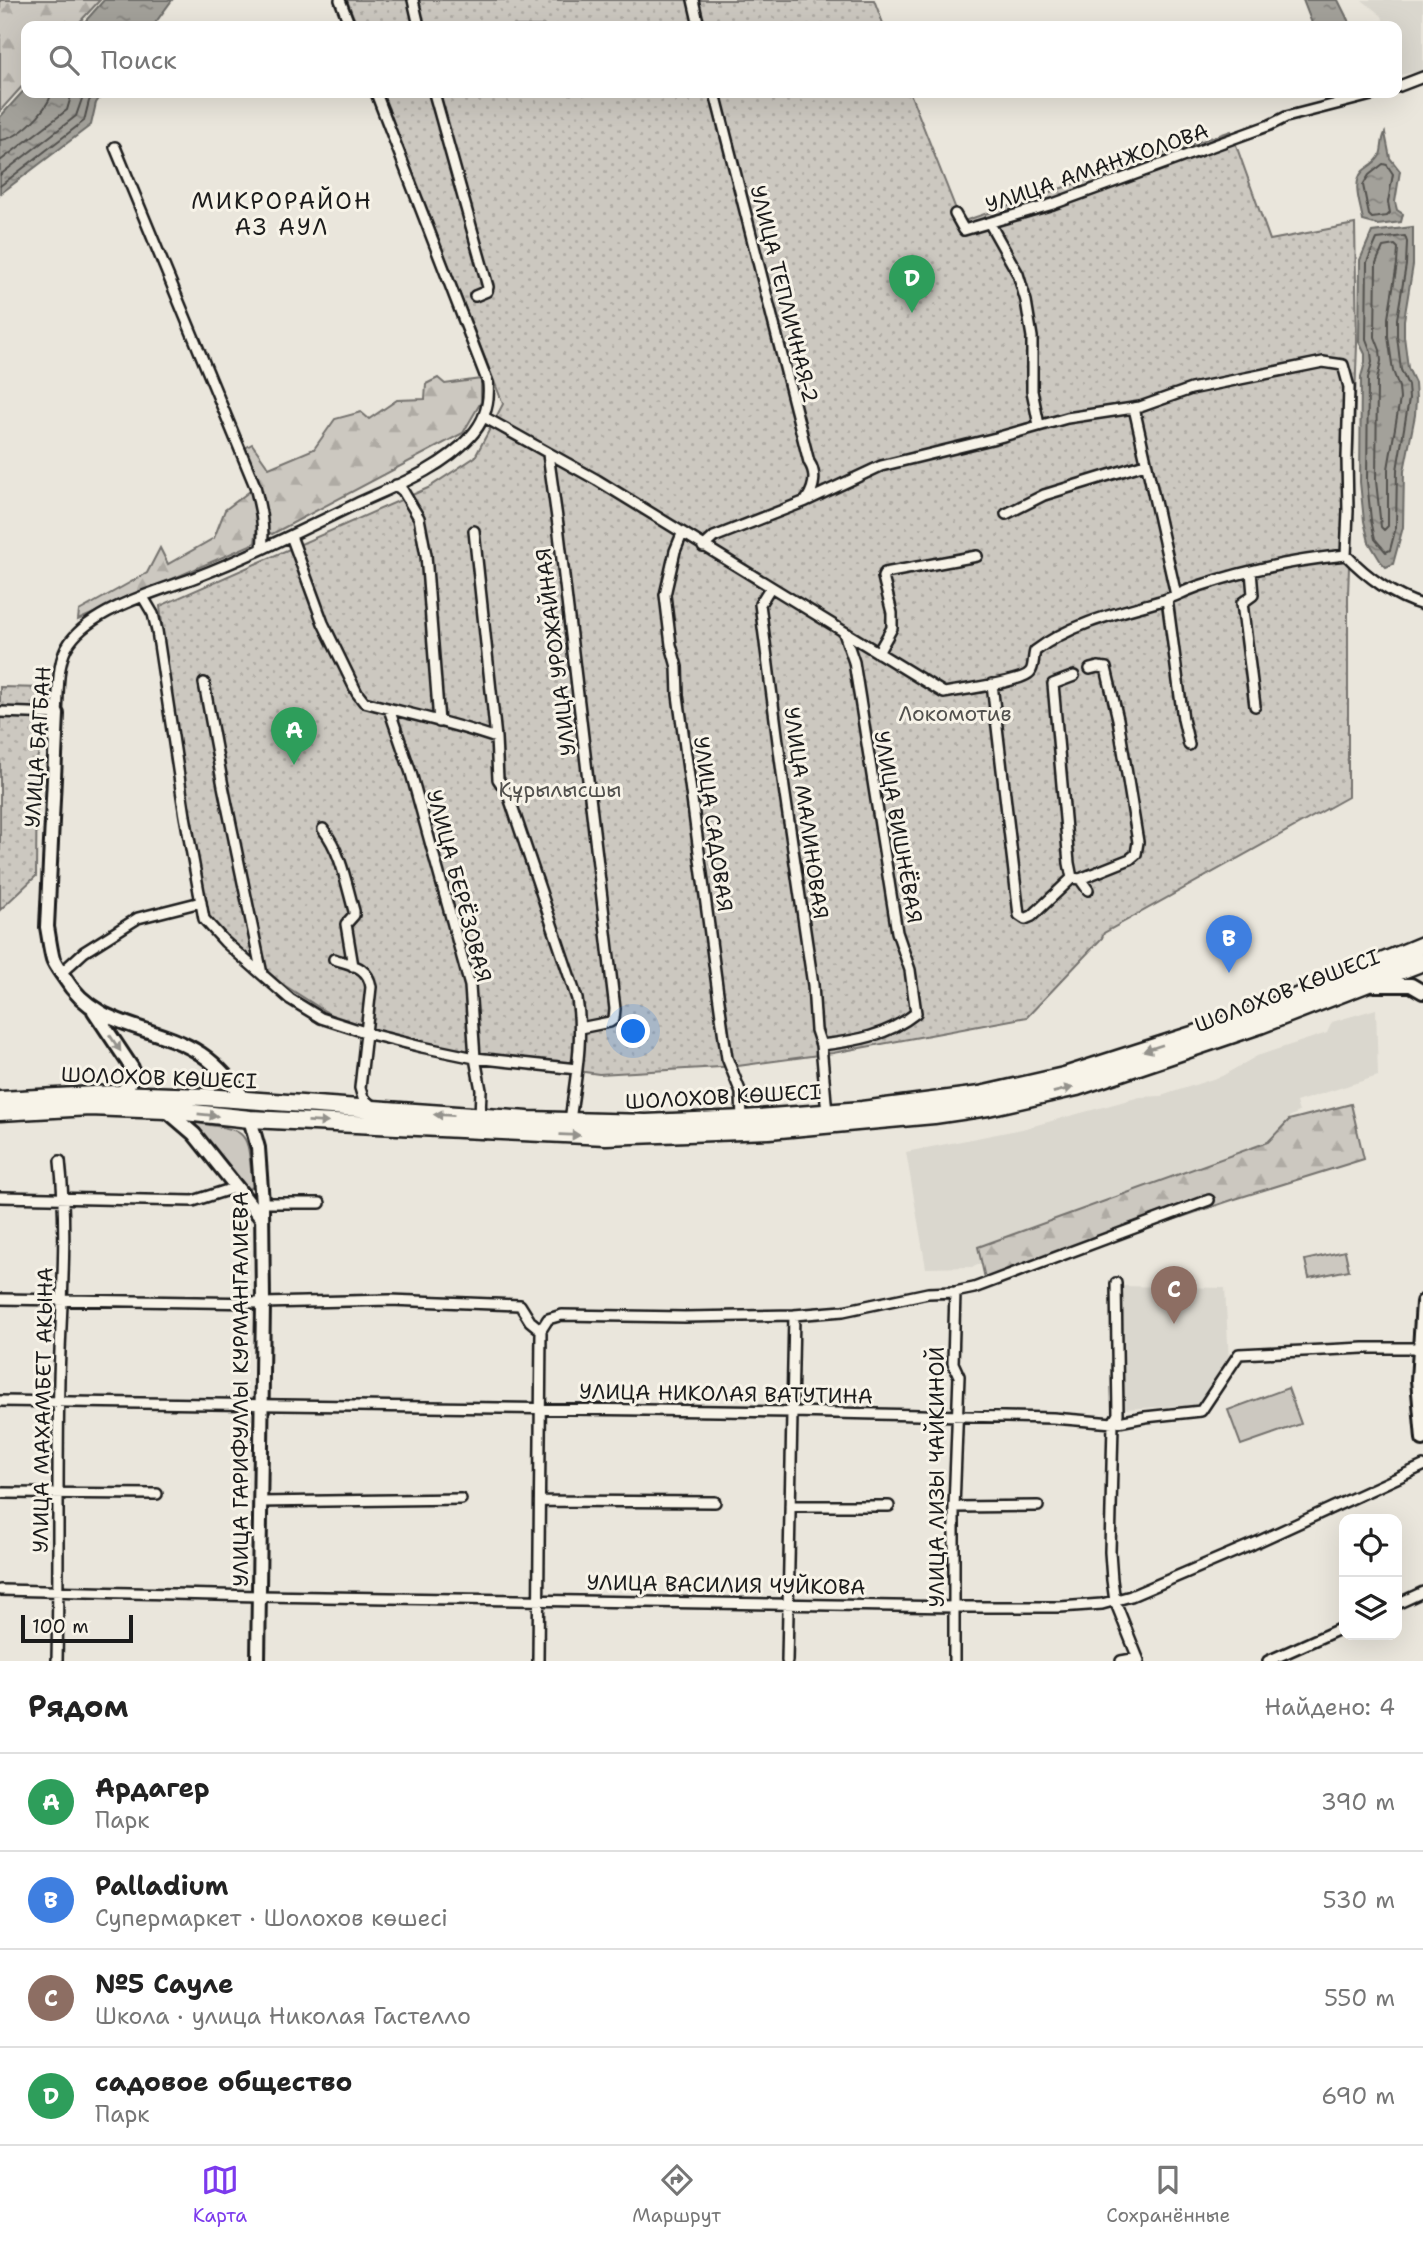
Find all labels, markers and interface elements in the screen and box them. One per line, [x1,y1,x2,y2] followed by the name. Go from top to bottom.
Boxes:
[21,21,1402,98] search box
[45,41,83,79] icon: search
[101,42,177,77] text: Поиск
[982,117,1212,219] street label: УЛИЦА АМАНЖОЛОВА
[743,182,825,406] street label: УЛИЦА ТЕПЛИЧНАЯ-2
[191,186,373,242] district label: МИКРОРАЙОН АЗ АУЛ
[889,255,935,313] pin: D
[529,546,583,758] street label: УЛИЦА УРОЖАЙНАЯ
[18,665,58,829] street label: УЛИЦА БАГБАН
[898,700,1012,728] park label: Локомотив
[777,705,835,921] street label: УЛИЦА МАЛИНОВАЯ
[271,707,317,765] pin: A
[867,729,929,925] street label: УЛИЦА ВИШНЁВАЯ
[687,735,739,913] street label: УЛИЦА САДОВАЯ
[499,776,621,804] park label: Құрылысшы
[420,787,498,985] street label: УЛИЦА БЕРЁЗОВАЯ
[1206,915,1252,973] pin: B
[1190,943,1384,1039] street label: ШОЛОХОВ КӨШЕСІ
[616,1014,650,1048] your location
[108,1033,121,1052] one-way arrow
[1142,1043,1163,1053] one-way arrow
[60,1061,258,1095] street label: ШОЛОХОВ КӨШЕСІ
[624,1078,822,1116] street label: ШОЛОХОВ КӨШЕСІ
[1053,1084,1075,1095] one-way arrow
[197,1109,219,1120] one-way arrow
[433,1109,455,1120] one-way arrow
[307,1117,329,1128] one-way arrow
[559,1129,581,1140] one-way arrow
[227,1191,255,1587] street label: УЛИЦА ГАРИФУЛЛЫ КУРМАНГАЛИЕВА
[1151,1266,1197,1324] pin: C
[27,1267,59,1553] street label: УЛИЦА МАХАМБЕТ АКЫНА
[923,1347,951,1607] street label: УЛИЦА ЛИЗЫ ЧАЙКИНОЙ
[579,1377,873,1411] street label: УЛИЦА НИКОЛАЯ ВАТУТИНА
[1339,1514,1402,1640] map controls
[1339,1514,1402,1577] button: locate
[586,1569,866,1601] street label: УЛИЦА ВАСИЛИЯ ЧУЙКОВА
[1339,1577,1402,1640] button: layers
[21,1612,133,1644] scale bar
[32,1614,89,1639] text: 100 m
[28,1686,128,1727] text: Рядом
[1265,1692,1395,1722] text: Найдено: 4
[95,1770,210,1805] text: Ардагер
[42,1787,60,1817] text: A
[1321,1787,1395,1817] text: 390 m
[95,1805,150,1835] text: Парк
[95,1868,228,1903] text: Palladium
[44,1885,58,1915] text: B
[1323,1885,1395,1915] text: 530 m
[95,1903,448,1933] text: Супермаркет · Шолохов көшесі
[95,1966,234,2001] text: №5 Сауле
[44,1983,58,2013] text: C
[1324,1983,1395,2013] text: 550 m
[95,2001,471,2031] text: Школа · улица Николая Гастелло
[95,2064,352,2099] text: садовое общество
[43,2081,59,2111] text: D
[1321,2081,1395,2111] text: 690 m
[95,2099,150,2129] text: Парк
[193,2161,247,2228] tab: Карта
[632,2161,721,2228] tab: Маршрут
[1106,2161,1230,2228] tab: Сохранённые

